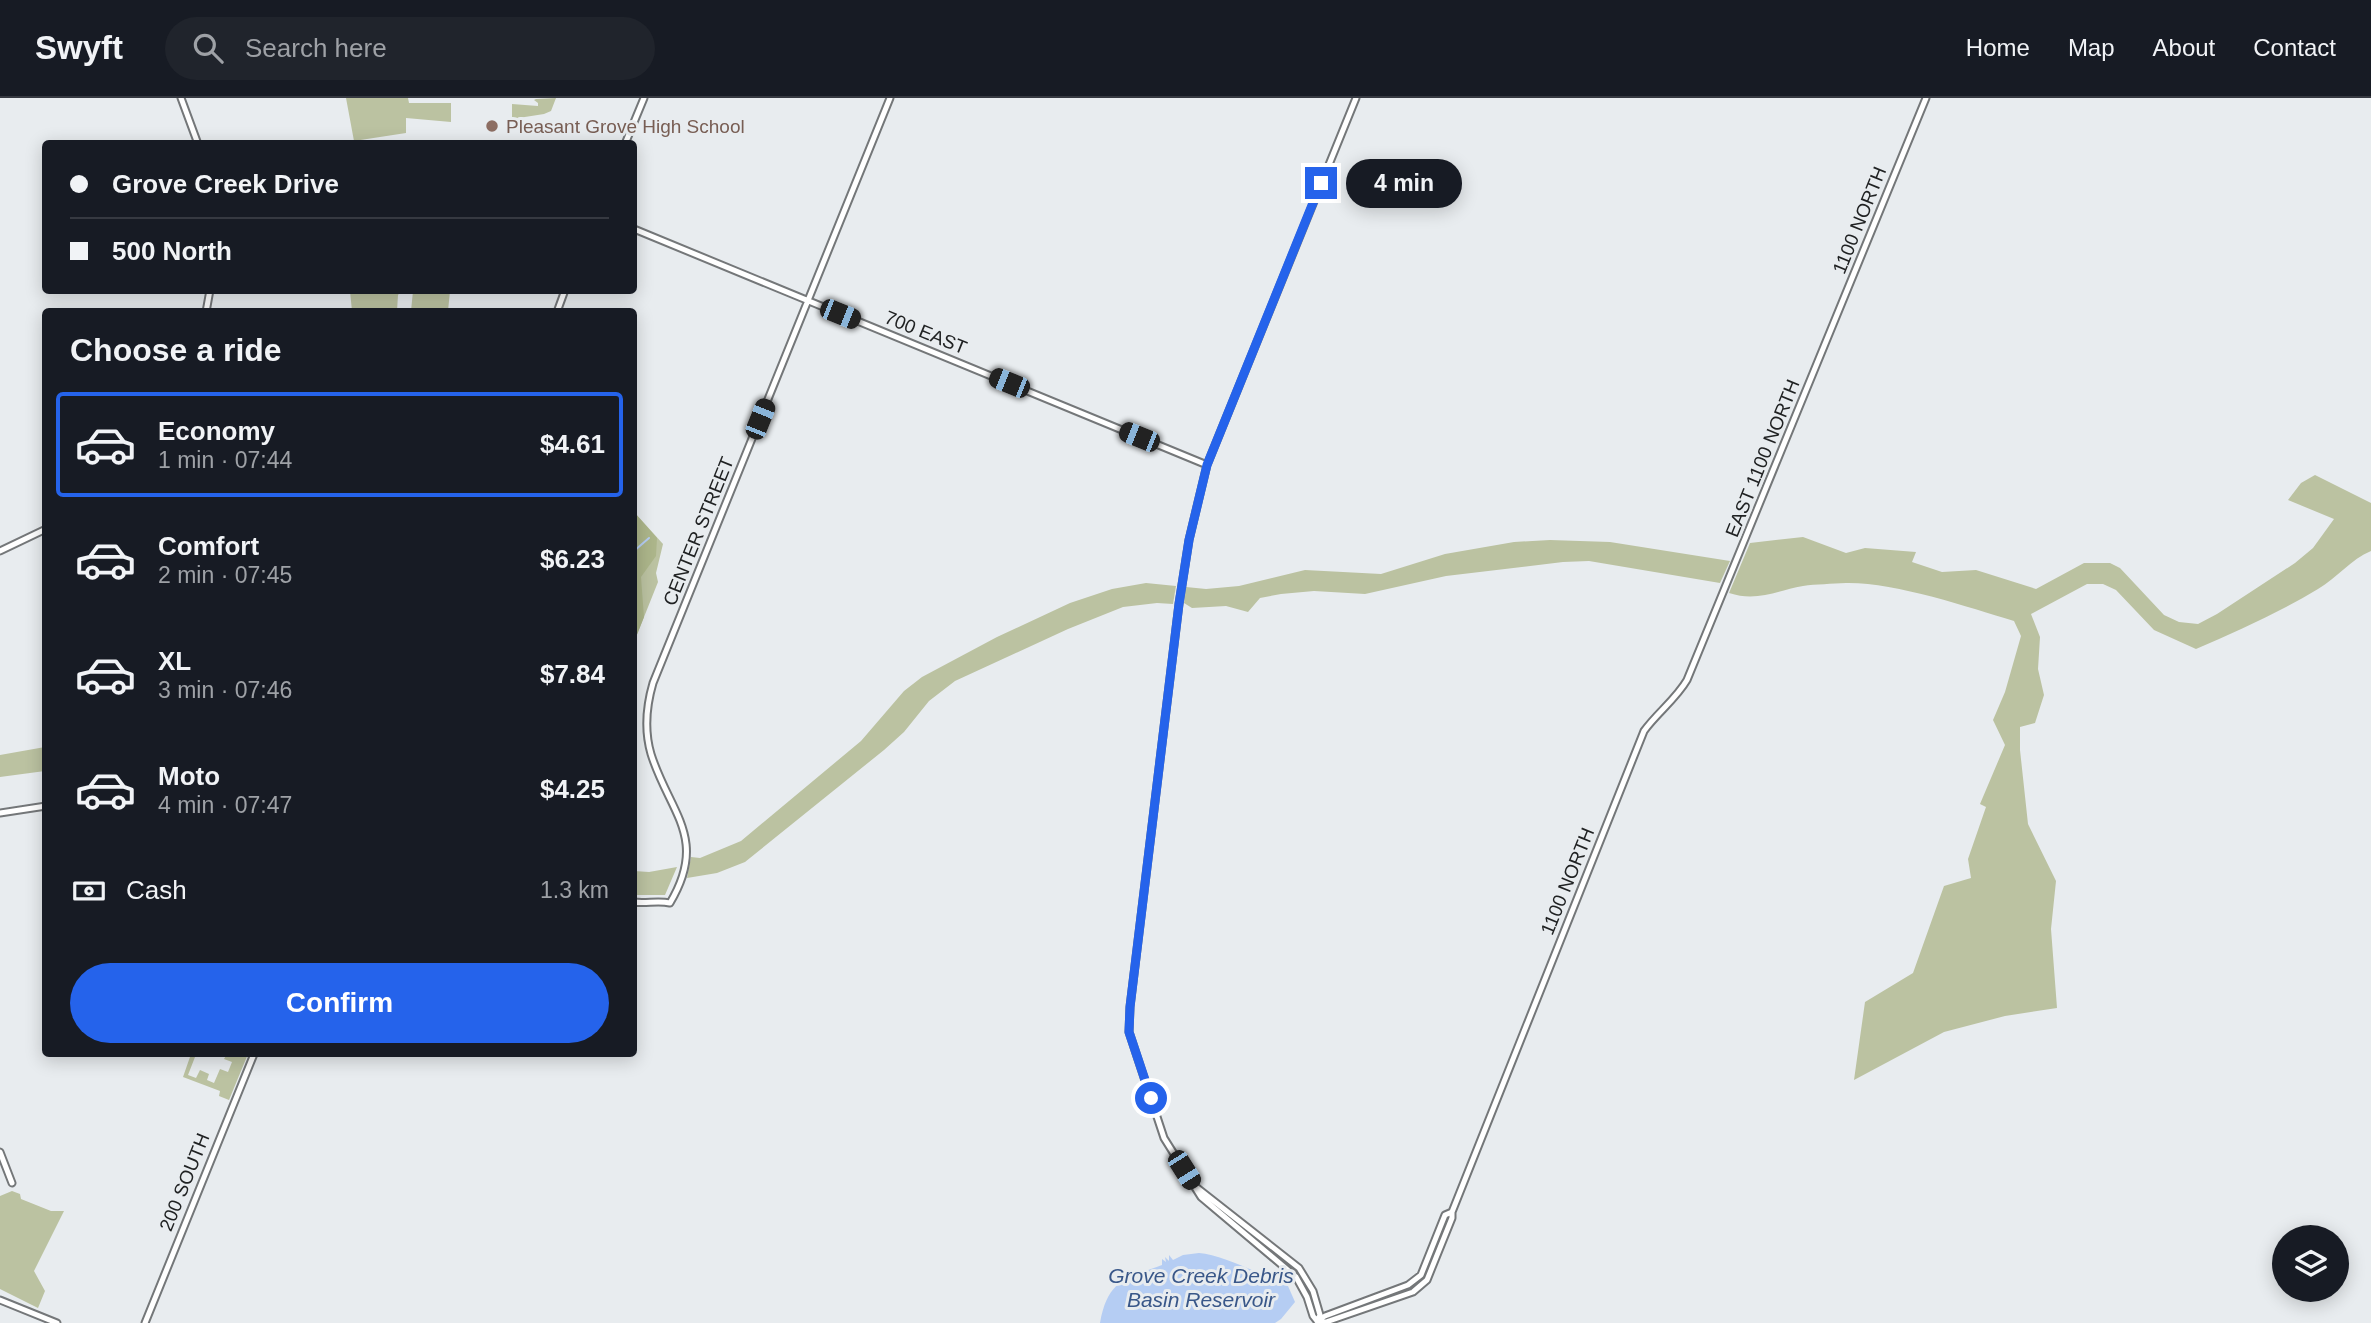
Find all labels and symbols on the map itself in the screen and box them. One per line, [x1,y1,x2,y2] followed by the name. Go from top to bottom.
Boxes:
[506,116,745,137] place label: Pleasant Grove High School
[484,118,500,134] marker: Pleasant Grove High School
[1346,158,1461,208] callout: 4 min
[1828,164,1890,277] street label: 1100 NORTH
[1305,167,1337,199] route end
[817,296,864,332] car
[882,307,970,359] street label: 700 EAST
[986,365,1033,401] car
[1721,376,1804,540] street label: EAST 1100 NORTH
[743,396,778,442] car
[1116,419,1163,455] car
[659,453,738,609] street label: CENTER STREET
[1536,825,1598,938] street label: 1100 NORTH
[1135,1082,1167,1114] route start
[155,1130,214,1234] street label: 200 SOUTH
[1164,1147,1205,1193] car
[1108,1264,1294,1311] water label: Grove Creek Debris Basin Reservoir

